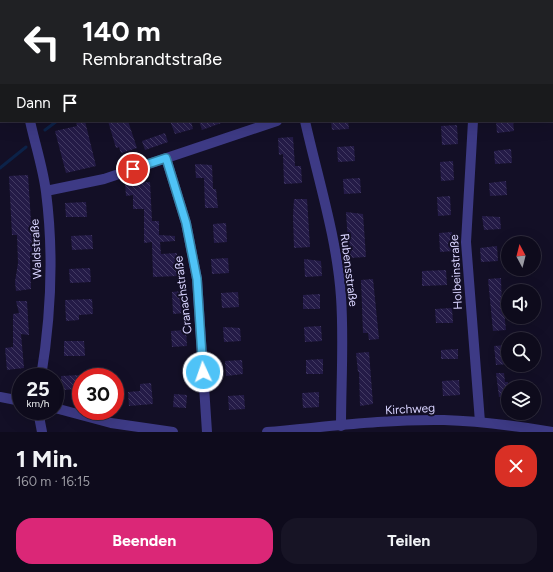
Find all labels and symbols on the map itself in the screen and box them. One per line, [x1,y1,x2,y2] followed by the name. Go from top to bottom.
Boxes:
[116,152,150,186] pin
[27,218,45,280] street label: Waldstraße
[338,233,360,308] street label: Rubensstraße
[447,234,465,310] street label: Holbeinstraße
[501,236,541,276] north arrow
[171,255,195,335] street label: Cranachstraße
[182,351,224,393] position arrow
[72,368,124,420] speed limit sign: 30
[385,401,435,417] street label: Kirchweg

